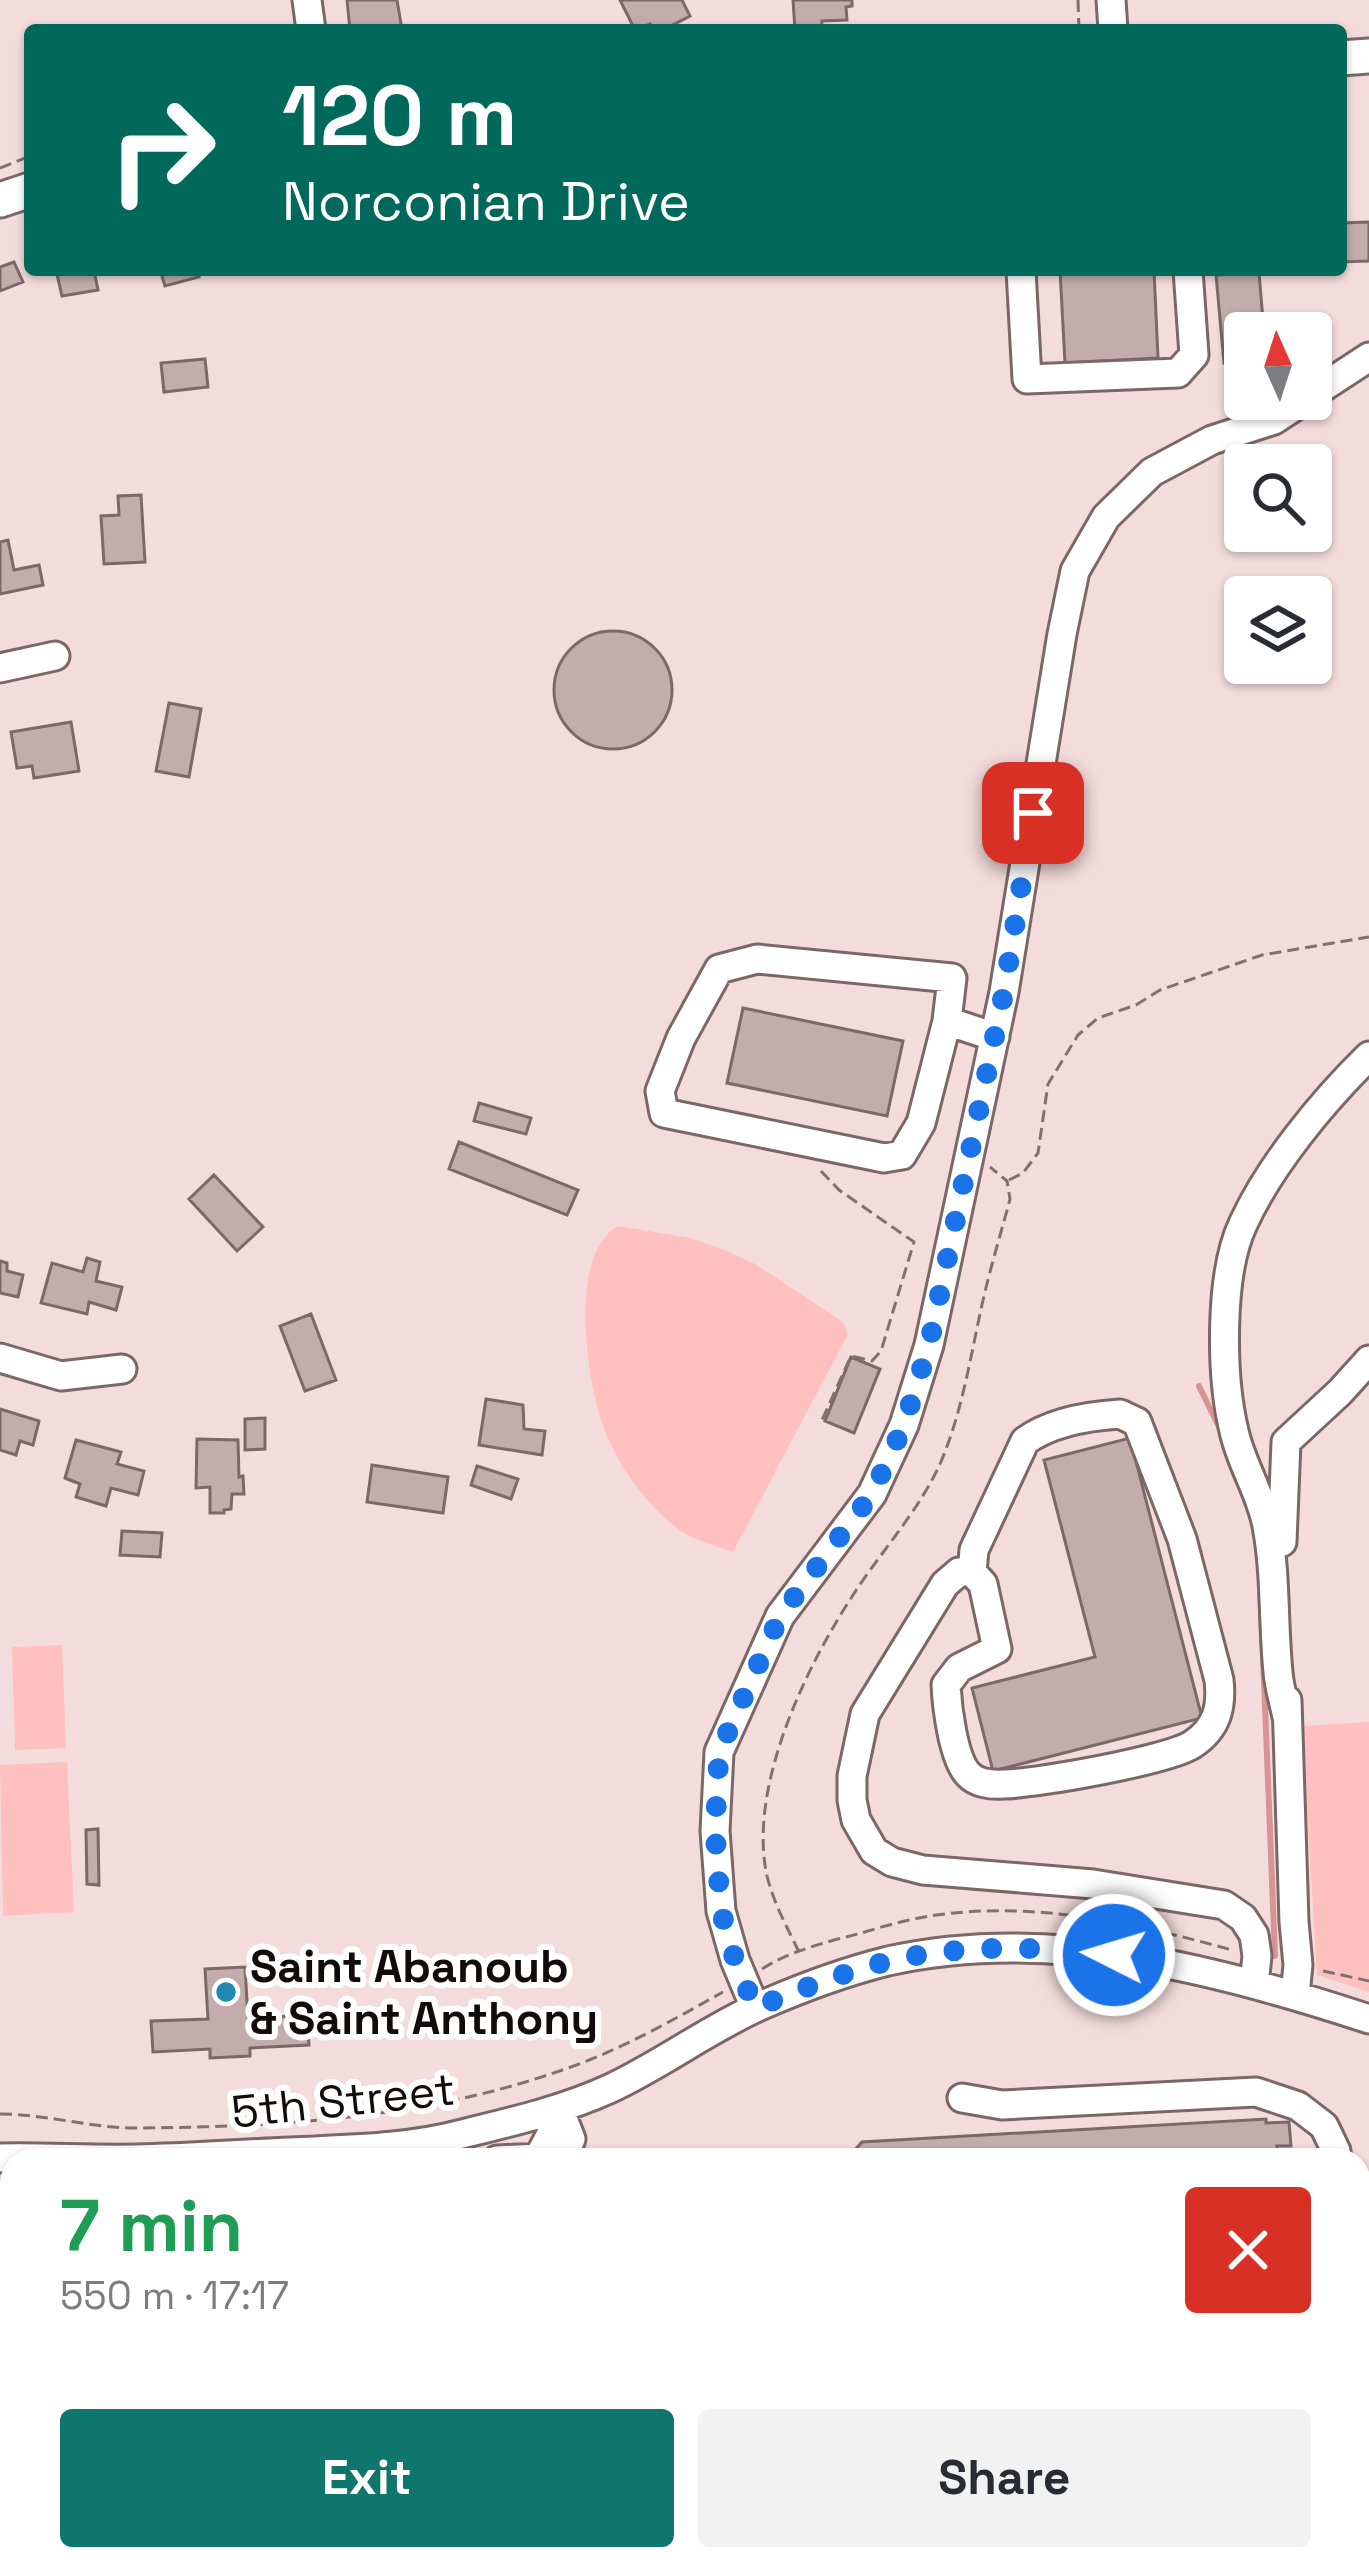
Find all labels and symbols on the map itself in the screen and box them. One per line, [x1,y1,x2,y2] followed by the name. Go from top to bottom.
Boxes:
[1224,312,1332,420] north arrow
[982,762,1084,864] pin
[1051,1892,1177,2018] position arrow
[250,1938,598,2047] place label: Saint Abanoub & Saint Anthony
[213,1979,239,2005] marker: Saint Abanoub & Saint Anthony
[229,2060,458,2141] street label: 5th Street

